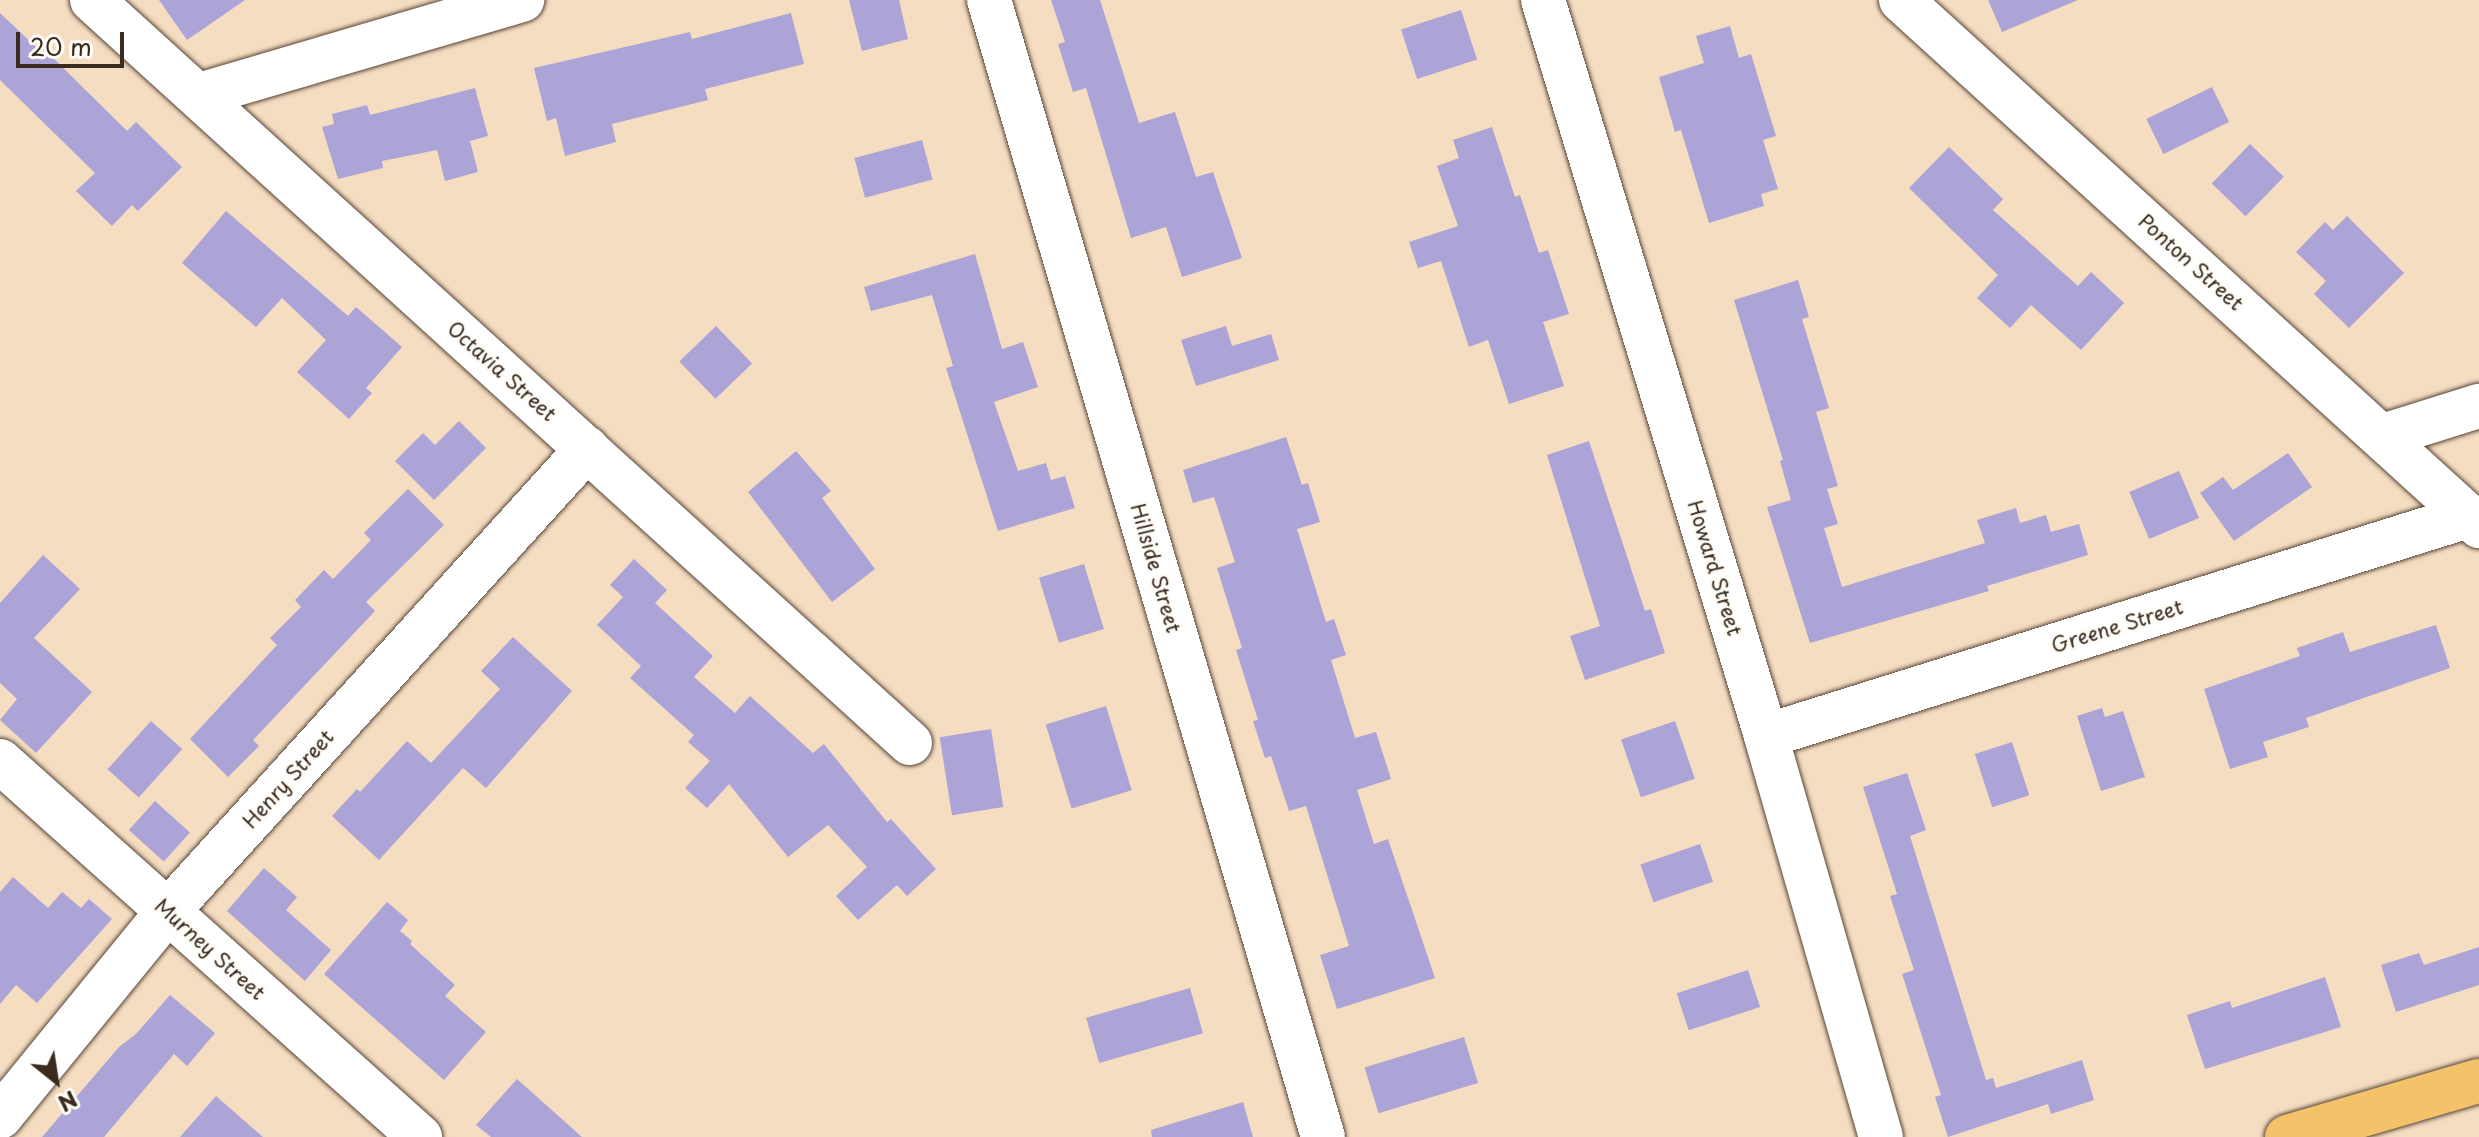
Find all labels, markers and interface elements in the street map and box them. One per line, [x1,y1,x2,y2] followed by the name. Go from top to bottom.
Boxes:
[20,16,128,66] scale bar
[30,28,92,64] text: 20 m
[2134,209,2248,315] street label: Ponton Street
[442,316,562,426] street label: Octavia Street
[1683,497,1747,639] street label: Howard Street
[1126,500,1186,636] street label: Hillside Street
[2048,595,2186,657] street label: Greene Street
[237,725,339,833] street label: Henry Street
[150,893,270,1005] street label: Murney Street
[16,1041,96,1121] north arrow
[52,1084,84,1121] text: N

